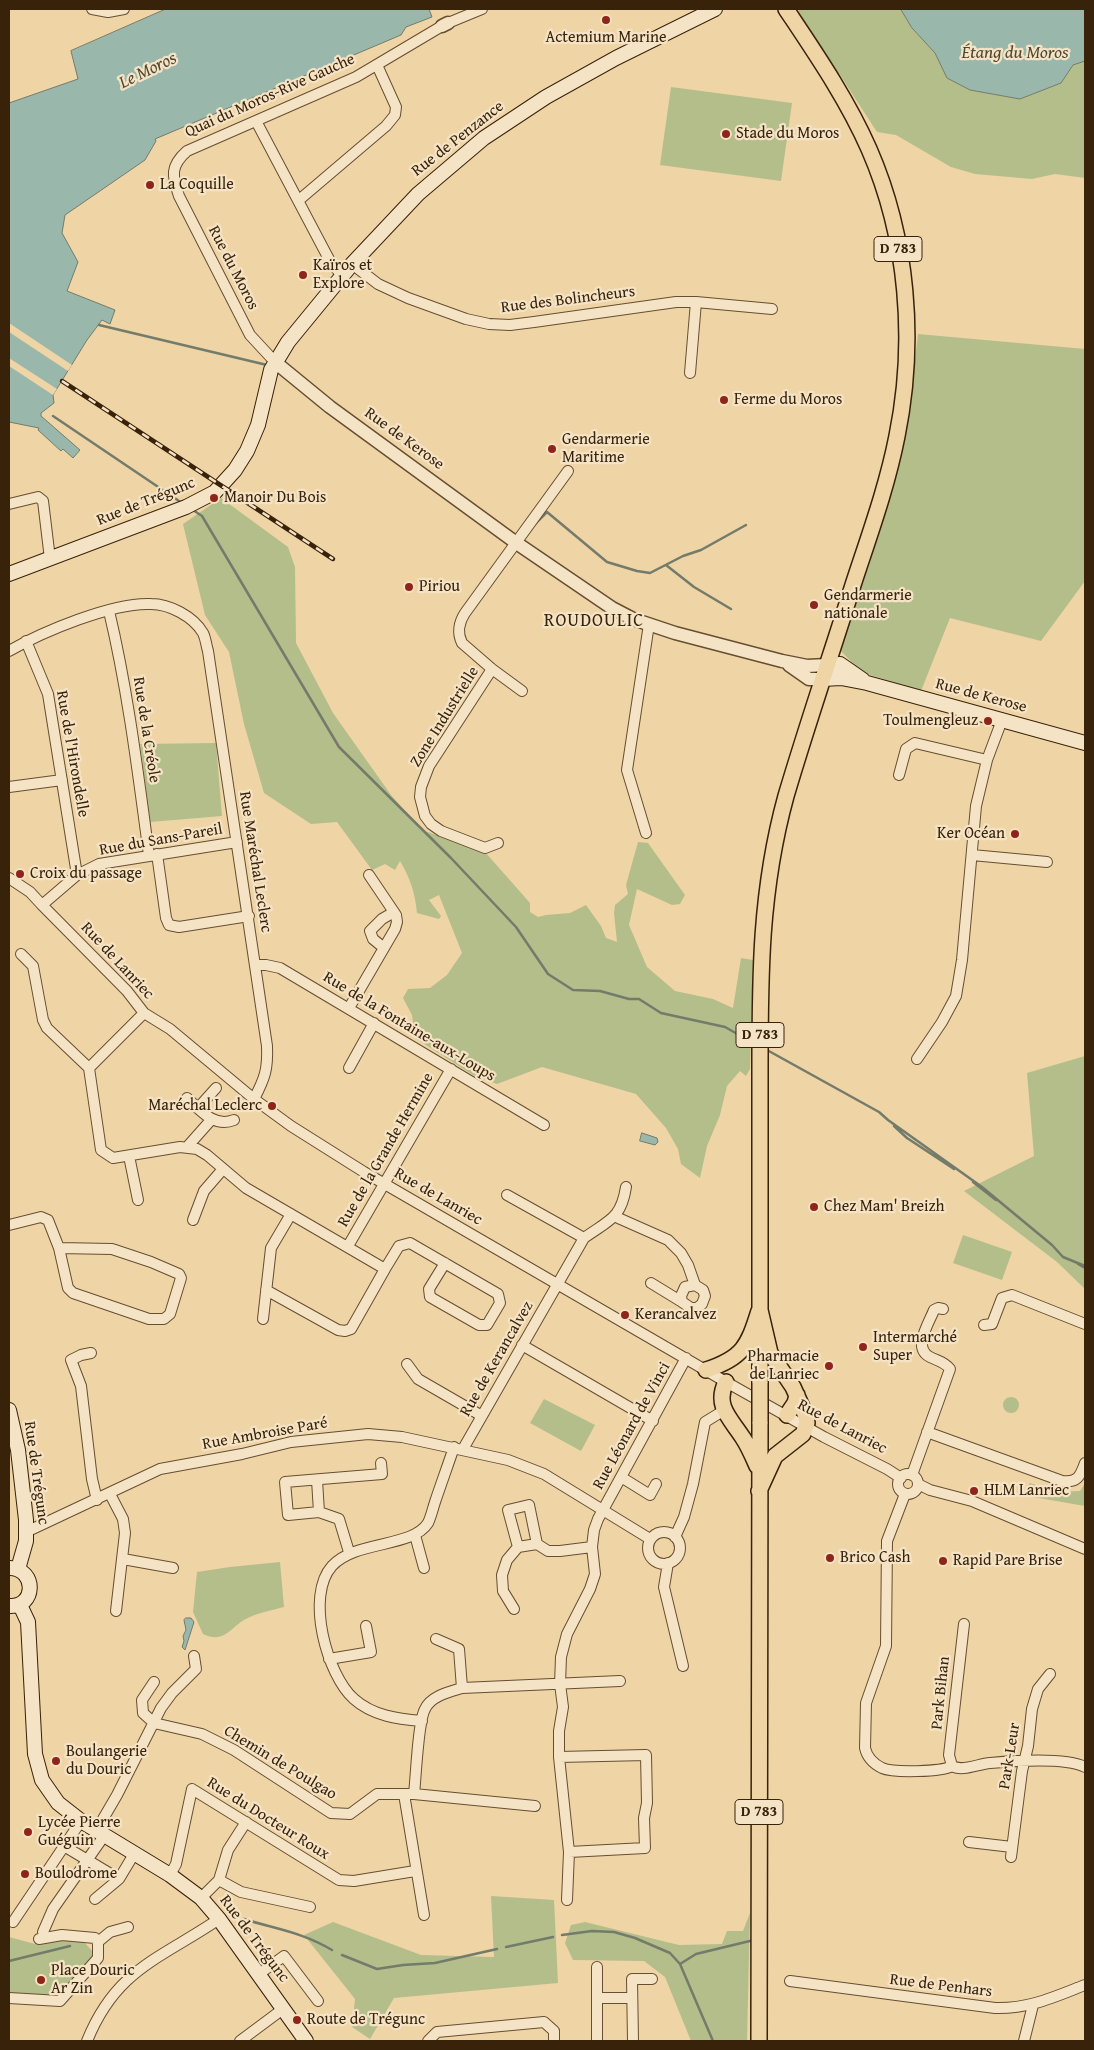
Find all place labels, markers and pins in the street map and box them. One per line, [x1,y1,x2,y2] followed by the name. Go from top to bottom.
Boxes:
[600,14,612,26] marker: Actemium Marine
[545,28,667,48] place label: Actemium Marine
[736,124,839,144] place label: Stade du Moros
[720,128,732,140] marker: Stade du Moros
[160,175,234,195] place label: La Coquille
[144,179,156,191] marker: La Coquille
[313,256,372,294] place label: Kaïros et Explore
[297,269,309,281] marker: Kaïros et Explore
[734,390,842,410] place label: Ferme du Moros
[718,394,730,406] marker: Ferme du Moros
[562,430,650,468] place label: Gendarmerie Maritime
[546,443,558,455] marker: Gendarmerie Maritime
[224,488,326,508] place label: Manoir Du Bois
[208,492,220,504] marker: Manoir Du Bois
[419,577,460,597] place label: Piriou
[403,581,415,593] marker: Piriou
[824,586,912,624] place label: Gendarmerie nationale
[808,599,820,611] marker: Gendarmerie nationale
[883,711,978,731] place label: Toulmengleuz
[982,715,994,727] marker: Toulmengleuz
[937,824,1005,844] place label: Ker Océan
[1009,828,1021,840] marker: Ker Océan
[30,864,142,884] place label: Croix du passage
[14,868,26,880] marker: Croix du passage
[148,1096,262,1116] place label: Maréchal Leclerc
[266,1100,278,1112] marker: Maréchal Leclerc
[824,1197,945,1217] place label: Chez Mam' Breizh
[808,1201,820,1213] marker: Chez Mam' Breizh
[635,1305,716,1325] place label: Kerancalvez
[619,1309,631,1321] marker: Kerancalvez
[873,1328,957,1366] place label: Intermarché Super
[857,1341,869,1353] marker: Intermarché Super
[748,1347,819,1385] place label: Pharmacie de Lanriec
[823,1360,835,1372] marker: Pharmacie de Lanriec
[984,1481,1069,1501] place label: HLM Lanriec
[968,1485,980,1497] marker: HLM Lanriec
[840,1548,911,1568] place label: Brico Cash
[953,1551,1063,1571] place label: Rapid Pare Brise
[824,1552,836,1564] marker: Brico Cash
[937,1555,949,1567] marker: Rapid Pare Brise
[66,1742,147,1780] place label: Boulangerie du Douric
[50,1755,62,1767] marker: Boulangerie du Douric
[38,1813,120,1851] place label: Lycée Pierre Guéguin
[22,1826,34,1838] marker: Lycée Pierre Guéguin
[35,1864,117,1884] place label: Boulodrome
[19,1868,31,1880] marker: Boulodrome
[51,1961,134,1999] place label: Place Douric Ar Zin
[35,1974,47,1986] marker: Place Douric Ar Zin
[307,2010,425,2030] place label: Route de Trégunc
[291,2014,303,2026] marker: Route de Trégunc

